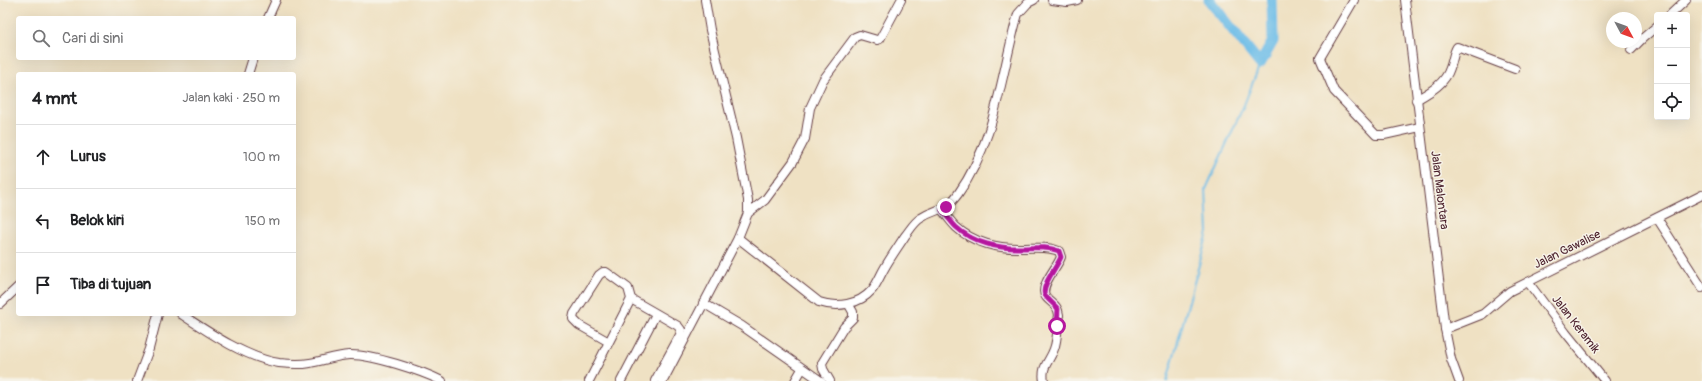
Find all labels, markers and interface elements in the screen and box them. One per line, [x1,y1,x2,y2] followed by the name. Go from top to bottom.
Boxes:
[1606,12,1642,48] north arrow
[1654,12,1690,120] map controls
[1654,12,1690,48] button: +
[16,16,296,60] search box
[30,27,52,49] icon: search
[62,29,123,48] text: Cari di sini
[1654,48,1690,84] button: −
[1654,84,1690,120] button: locate
[32,88,77,109] text: 4 mnt
[182,90,280,106] text: Jalan kaki · 250 m
[32,146,54,168] icon: ahead
[70,147,106,166] text: Lurus
[243,149,280,165] text: 100 m
[1427,150,1452,231] street label: Jalan Malontara
[937,198,955,216] route end
[32,210,54,232] icon: left
[70,211,124,230] text: Belok kiri
[245,213,280,229] text: 150 m
[1531,227,1603,272] street label: Jalan Gawalise
[32,274,54,296] icon: arrive
[70,275,151,294] text: Tiba di tujuan
[1548,292,1603,356] street label: Jalan Keramik
[1048,317,1066,335] route start

